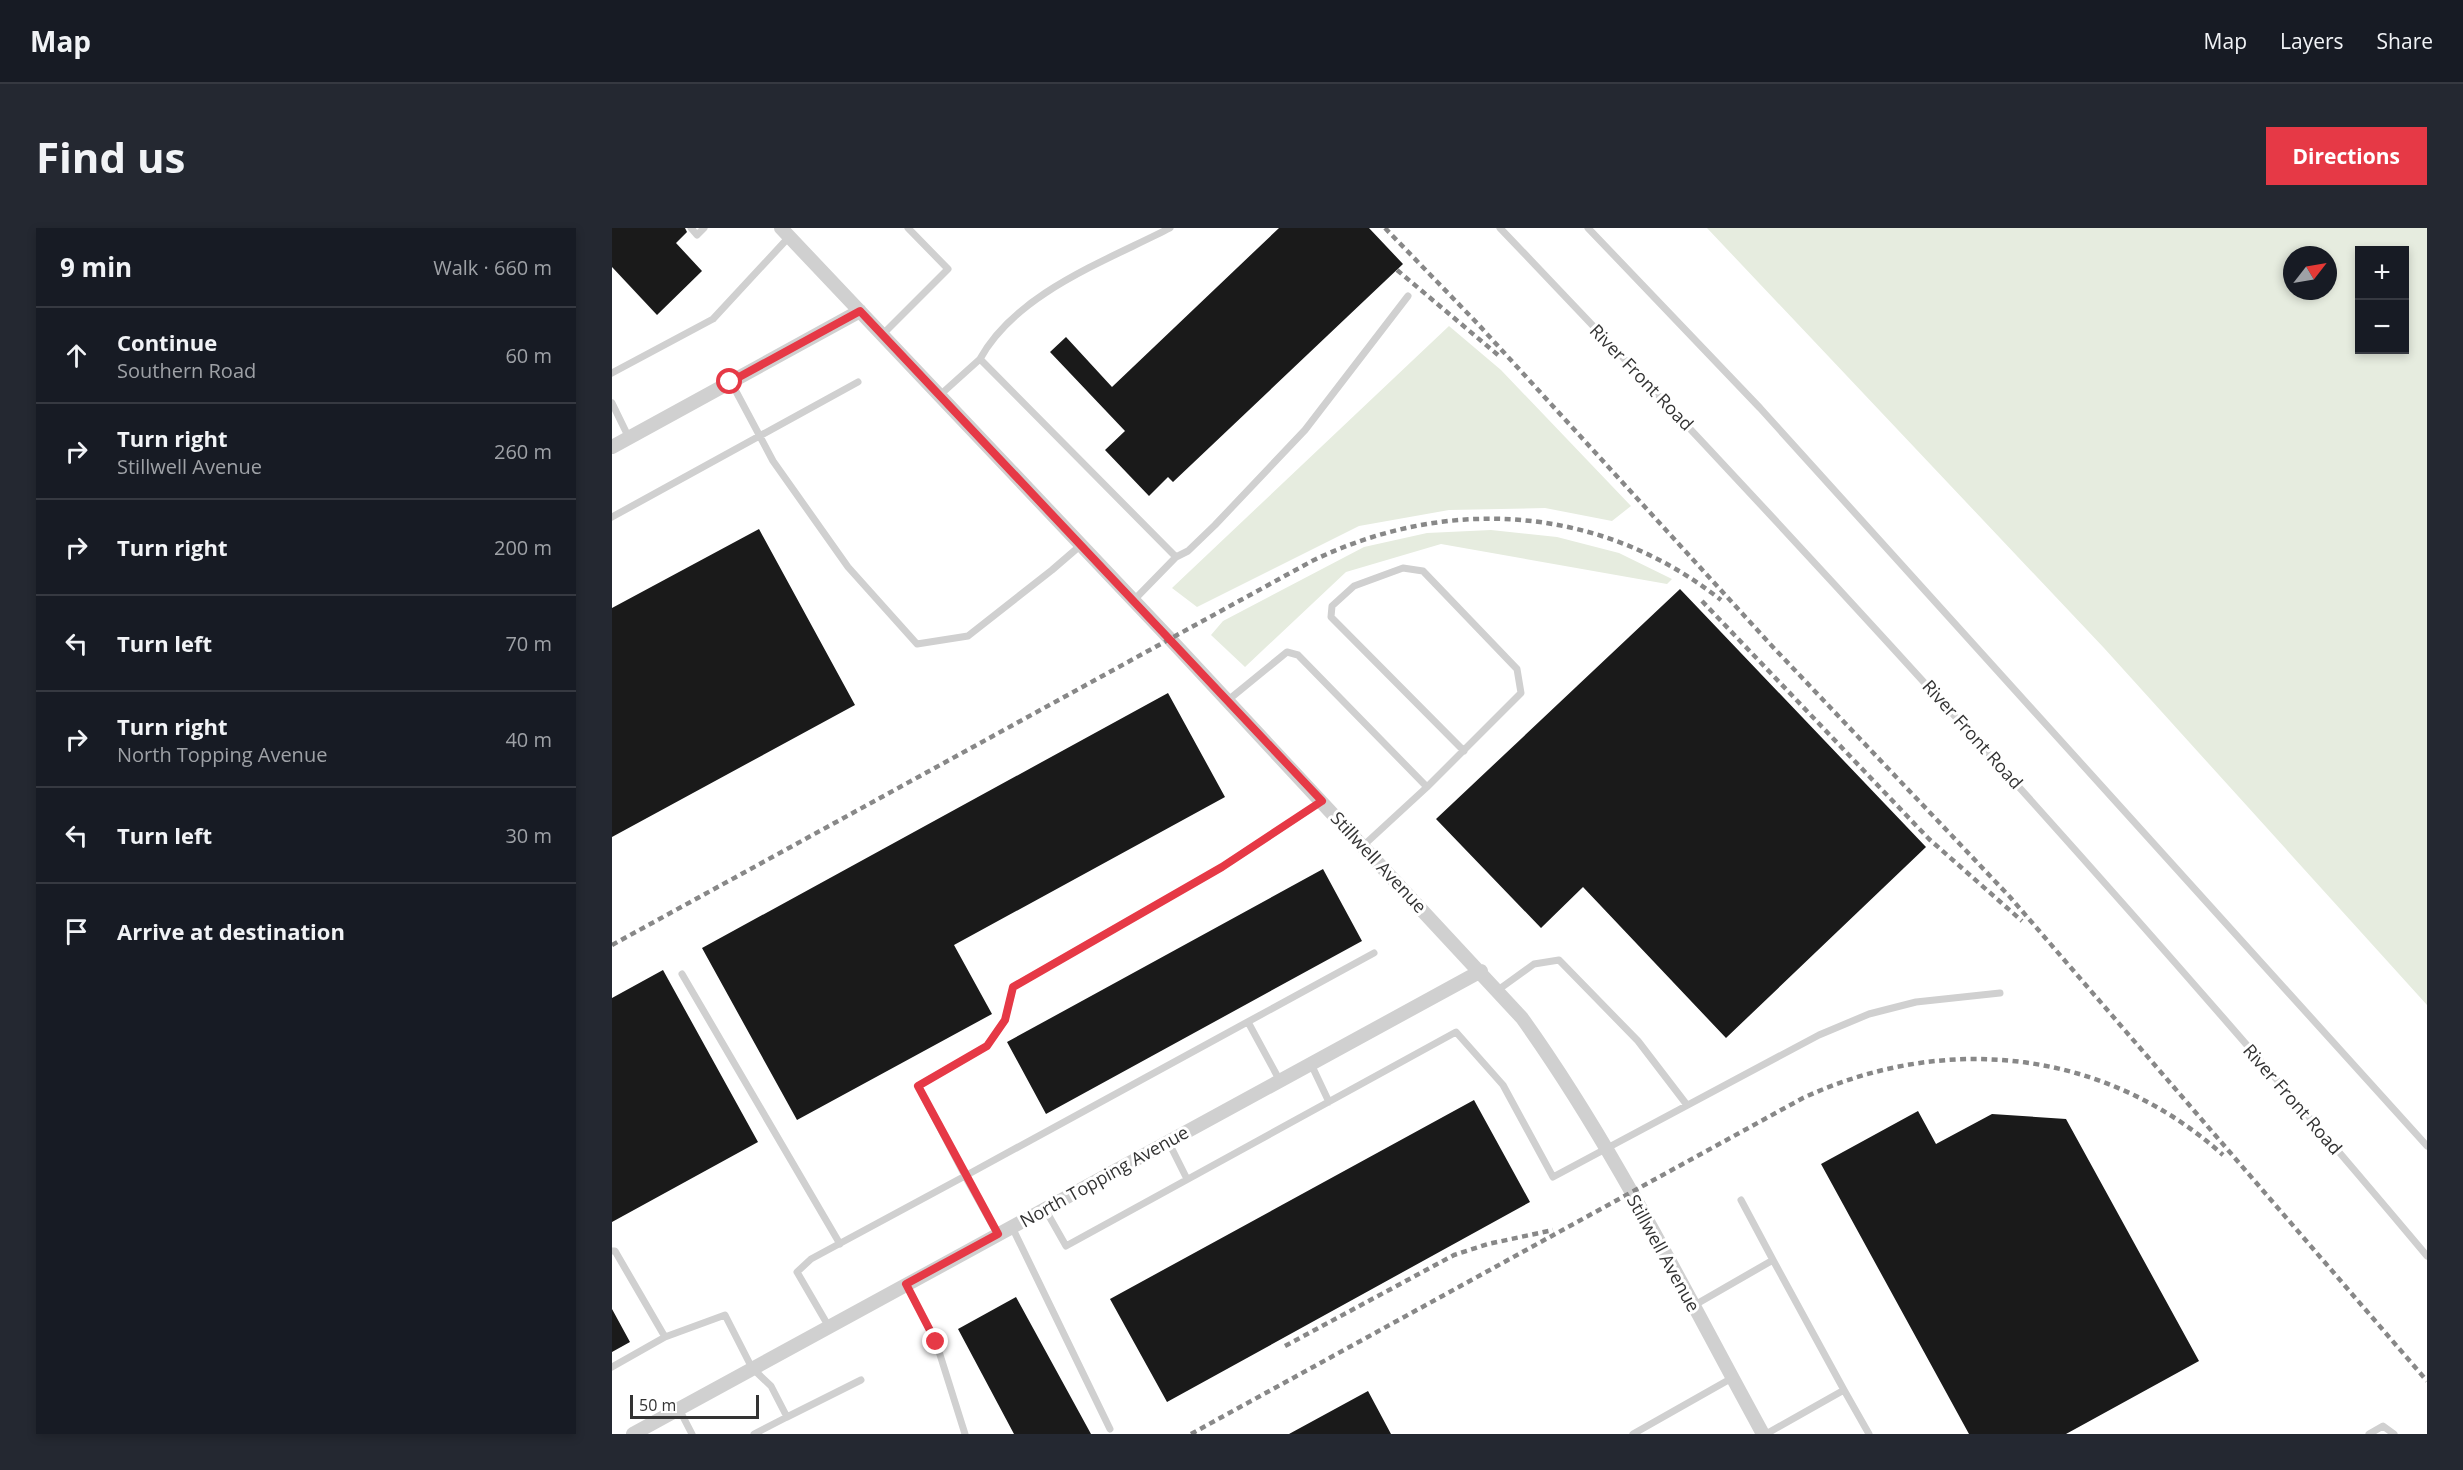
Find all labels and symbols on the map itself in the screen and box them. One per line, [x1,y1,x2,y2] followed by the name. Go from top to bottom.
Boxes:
[2283,246,2337,300] north arrow
[1585,319,1699,435] street label: River Front Road
[716,368,742,394] route start
[1917,674,2029,794] street label: River Front Road
[1326,806,1432,918] street label: Stillwell Avenue
[2238,1039,2348,1159] street label: River Front Road
[1015,1120,1193,1232] street label: North Topping Avenue
[1622,1190,1706,1316] street label: Stillwell Avenue
[922,1328,948,1354] route end
[630,1392,759,1420] scale bar

